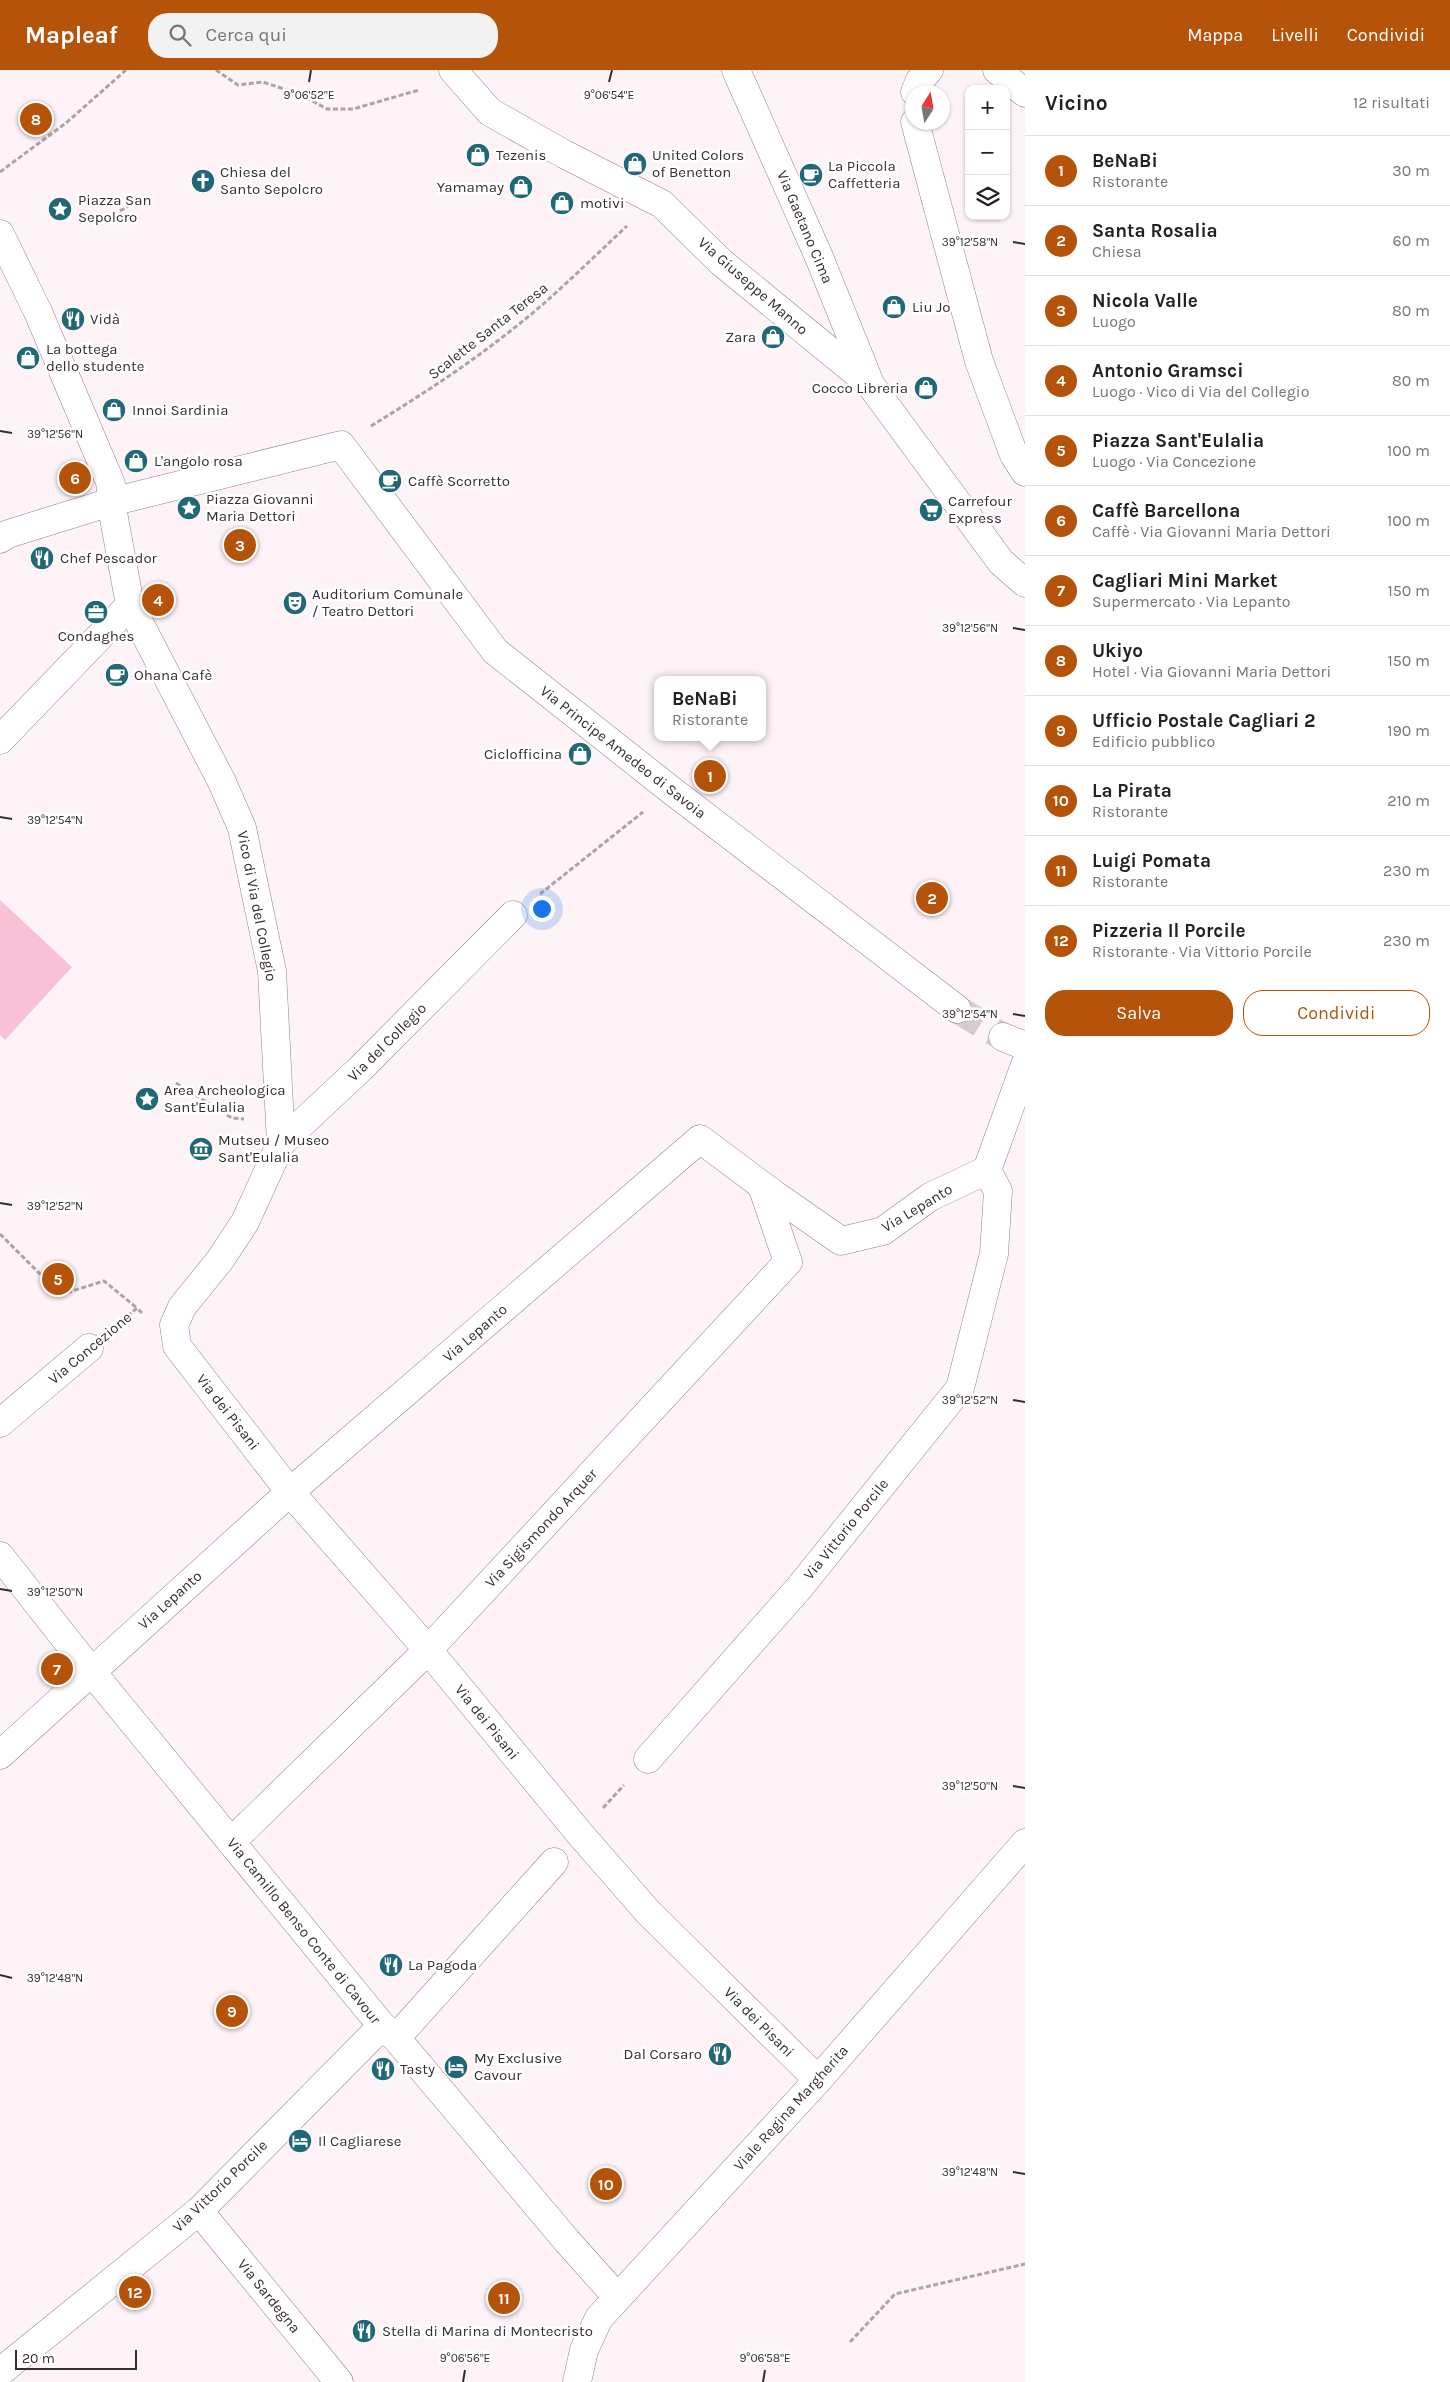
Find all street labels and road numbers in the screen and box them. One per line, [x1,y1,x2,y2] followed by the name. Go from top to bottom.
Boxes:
[773,168,837,286] street label: Via Gaetano Cima
[694,233,812,339] street label: Via Giuseppe Manno
[425,279,551,383] street label: Scalette Santa Teresa
[536,682,710,822] street label: Via Principe Amedeo di Savoia
[234,829,280,983] street label: Vico di Via del Collegio
[344,999,430,1085] street label: Via del Collegio
[878,1180,956,1236] street label: Via Lepanto
[439,1300,511,1366] street label: Via Lepanto
[45,1308,135,1388] street label: Via Concezione
[193,1370,263,1454] street label: Via dei Pisani
[481,1464,601,1591] street label: Via Sigismondo Arquer
[800,1475,892,1583] street label: Via Vittorio Porcile
[134,1567,206,1633] street label: Via Lepanto
[451,1681,523,1763] street label: Via dei Pisani
[223,1834,385,2028] street label: Via Camillo Benso Conte di Cavour
[720,1983,798,2061] street label: Via dei Pisani
[730,2042,852,2174] street label: Viale Regina Margherita
[169,2136,271,2236] street label: Via Vittorio Porcile
[234,2255,304,2337] street label: Via Sardegna

